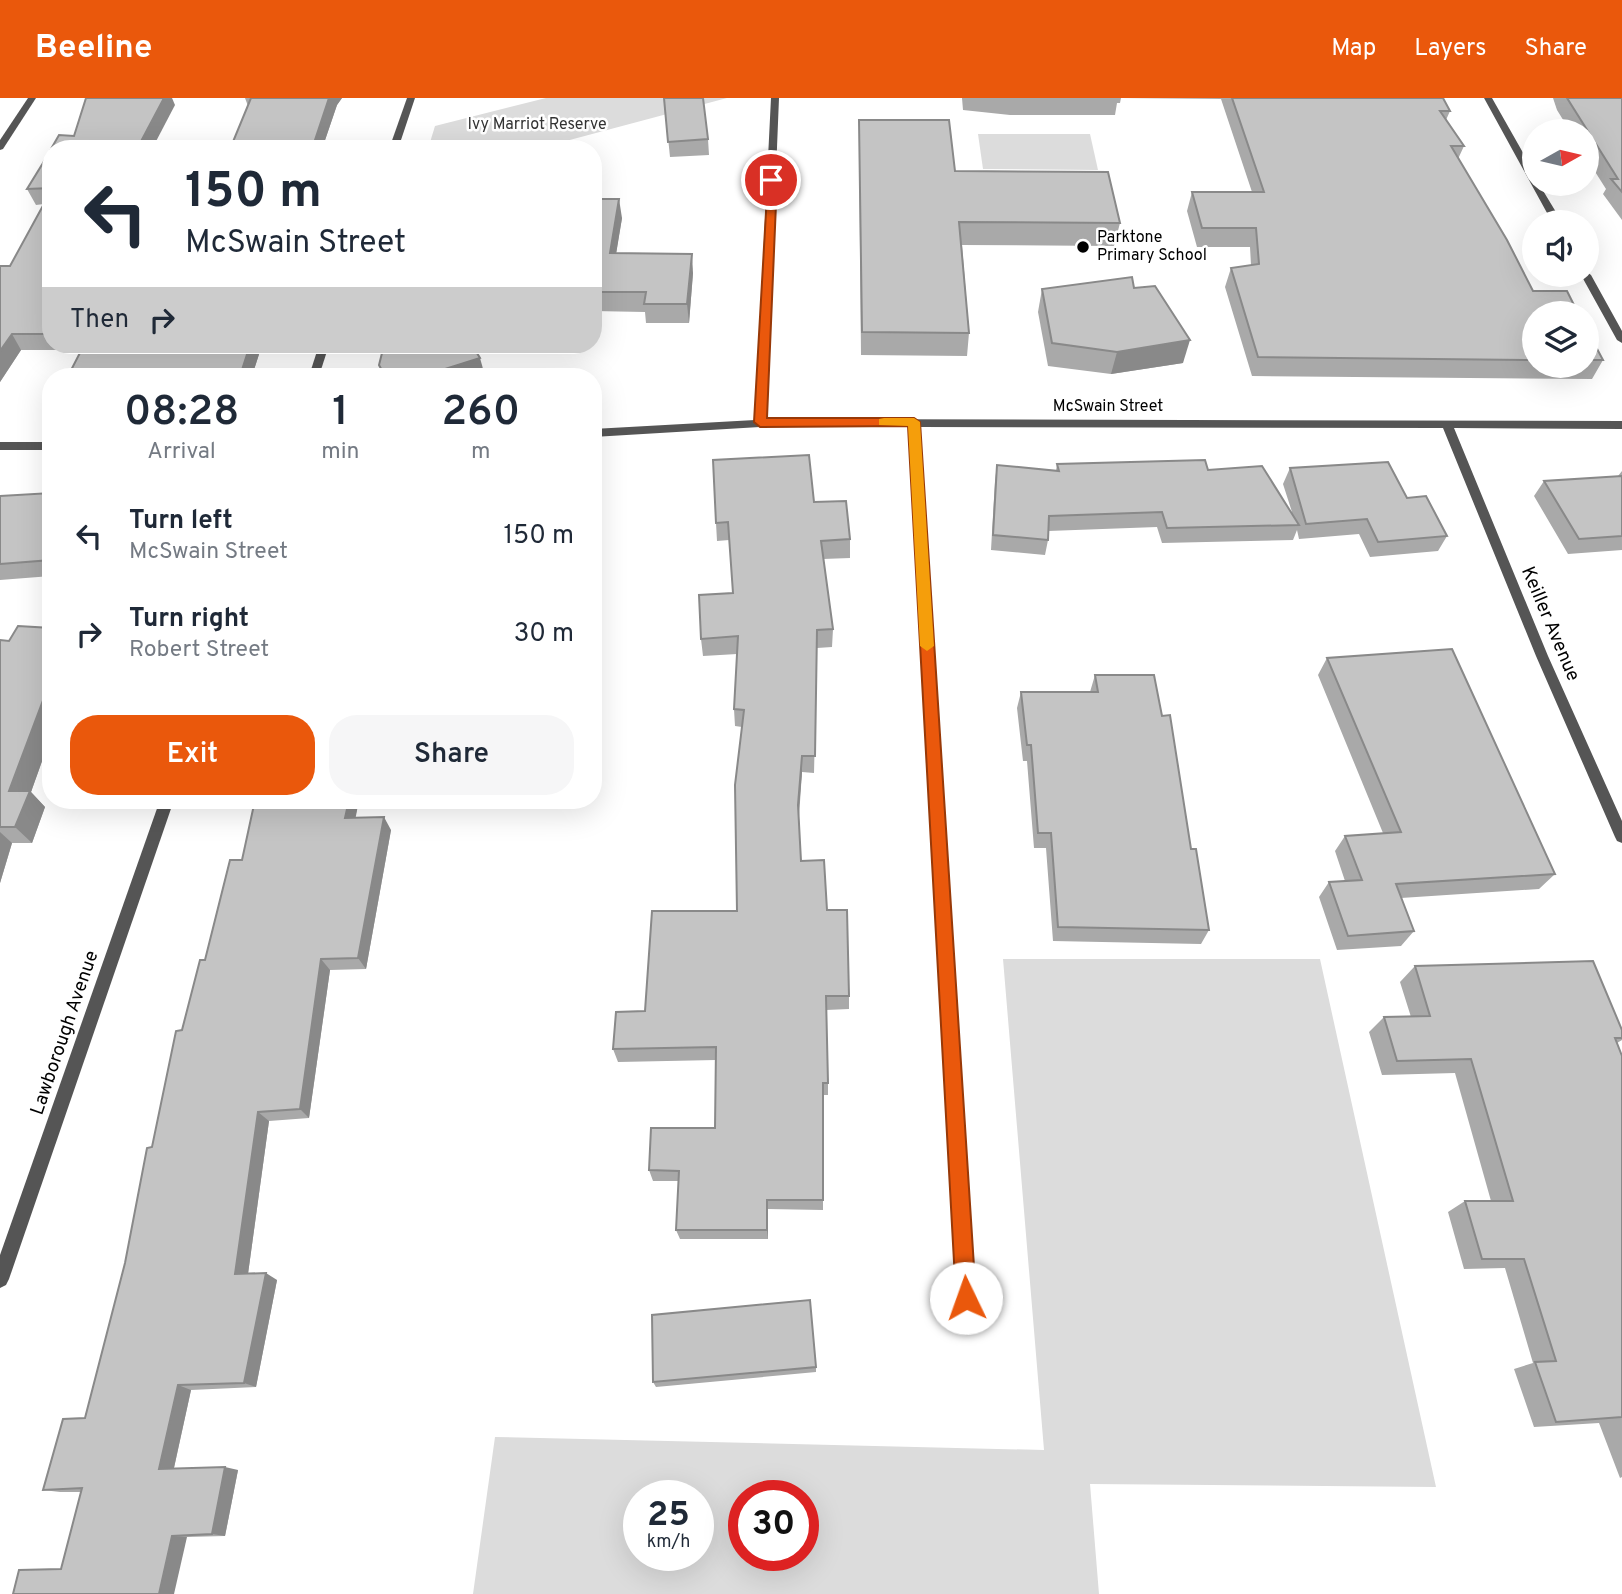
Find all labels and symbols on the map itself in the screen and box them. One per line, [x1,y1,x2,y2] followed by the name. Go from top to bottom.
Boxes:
[467,115,607,135] park label: Ivy Marriot Reserve
[1522,119,1600,196] north arrow
[741,150,801,210] pin
[1097,228,1207,266] place label: Parktone Primary School
[1075,239,1091,255] marker: Parktone Primary School
[1053,397,1163,417] street label: McSwain Street
[1515,563,1585,685] street label: Keiller Avenue
[26,948,104,1118] street label: Lawborough Avenue
[929,1261,1003,1335] position arrow
[728,1480,819,1571] speed limit sign: 30

